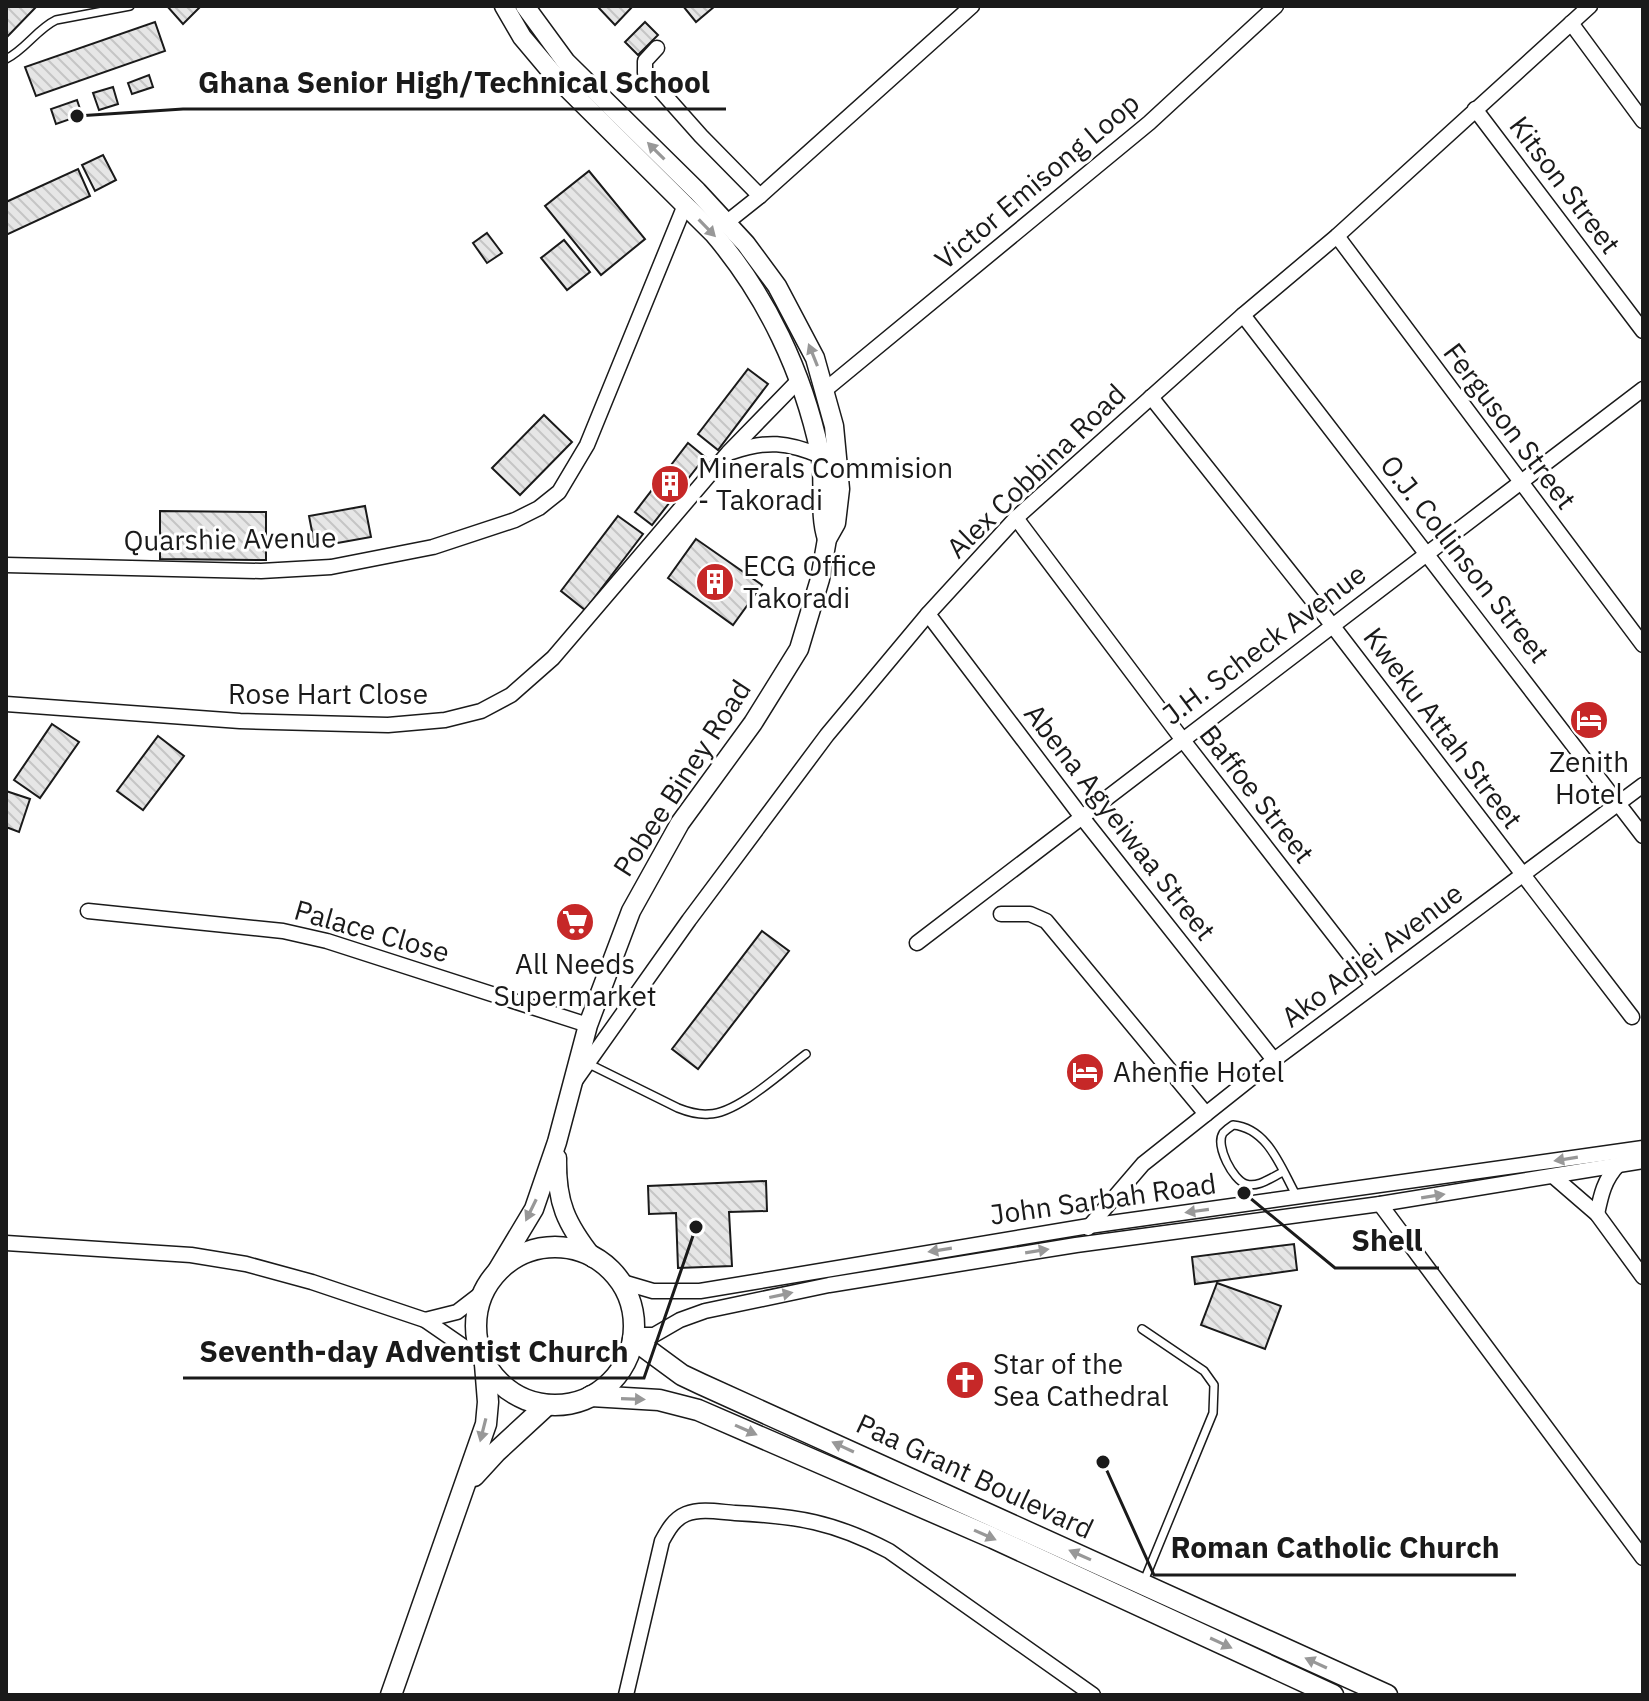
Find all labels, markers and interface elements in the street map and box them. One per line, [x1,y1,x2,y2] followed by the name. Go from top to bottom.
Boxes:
[183,55,726,109] callout: Ghana Senior High/Technical School
[198,62,710,101] text: Ghana Senior High/Technical School
[927,84,1147,277] street label: Victor Emisong Loop
[1502,108,1629,261] street label: Kitson Street
[647,142,666,160] one-way arrow
[698,218,716,237] one-way arrow
[1436,335,1585,516] street label: Ferguson Street
[806,343,819,367] one-way arrow
[938,375,1133,566] street label: Alex Cobbina Road
[1373,447,1558,670] street label: O.J. Collinson Street
[698,449,953,518] place label: Minerals Commision - Takoradi
[649,463,691,505] building icon: Minerals Commision - Takoradi
[123,518,337,559] street label: Quarshie Avenue
[743,547,876,616] place label: ECG Office Takoradi
[1154,555,1373,732] street label: J.H. Scheck Avenue
[694,561,736,603] building icon: ECG Office Takoradi
[1356,620,1531,836] street label: Kweku Attah Street
[604,672,759,883] street label: Pobee Biney Road
[228,675,428,712] street label: Rose Hart Close
[1016,696,1224,948] street label: Abena Agyeiwaa Street
[1568,699,1610,741] hotel icon: Zenith Hotel
[1192,717,1323,870] street label: Baffoe Street
[1549,743,1629,812] place label: Zenith Hotel
[1273,874,1470,1035] street label: Ako Adjei Avenue
[290,891,454,970] street label: Palace Close
[554,901,596,943] supermarket icon: All Needs Supermarket
[493,945,657,1014] place label: All Needs Supermarket
[1064,1051,1106,1093] hotel icon: Ahenfie Hotel
[1113,1053,1284,1090] place label: Ahenfie Hotel
[1553,1154,1578,1166] one-way arrow
[987,1164,1218,1233] street label: John Sarbah Road
[1421,1189,1446,1201] one-way arrow
[524,1199,538,1222] one-way arrow
[1185,1205,1210,1218] one-way arrow
[1335,1214,1439,1268] callout: Shell
[1351,1220,1423,1259] text: Shell
[928,1244,953,1256] one-way arrow
[1025,1245,1050,1257] one-way arrow
[769,1288,794,1301] one-way arrow
[183,1324,644,1378] callout: Seventh-day Adventist Church
[199,1331,629,1370] text: Seventh-day Adventist Church
[993,1345,1169,1414] place label: Star of the Sea Cathedral
[944,1359,986,1401] church icon: Star of the Sea Cathedral
[621,1392,646,1405] one-way arrow
[851,1404,1100,1547] street label: Paa Grant Boulevard
[477,1417,489,1442] one-way arrow
[735,1424,758,1437] one-way arrow
[831,1440,855,1454] one-way arrow
[1154,1521,1516,1575] callout: Roman Catholic Church
[1170,1527,1500,1566] text: Roman Catholic Church
[973,1528,996,1541] one-way arrow
[1068,1548,1091,1562] one-way arrow
[1209,1636,1233,1650] one-way arrow
[1304,1656,1328,1670] one-way arrow

